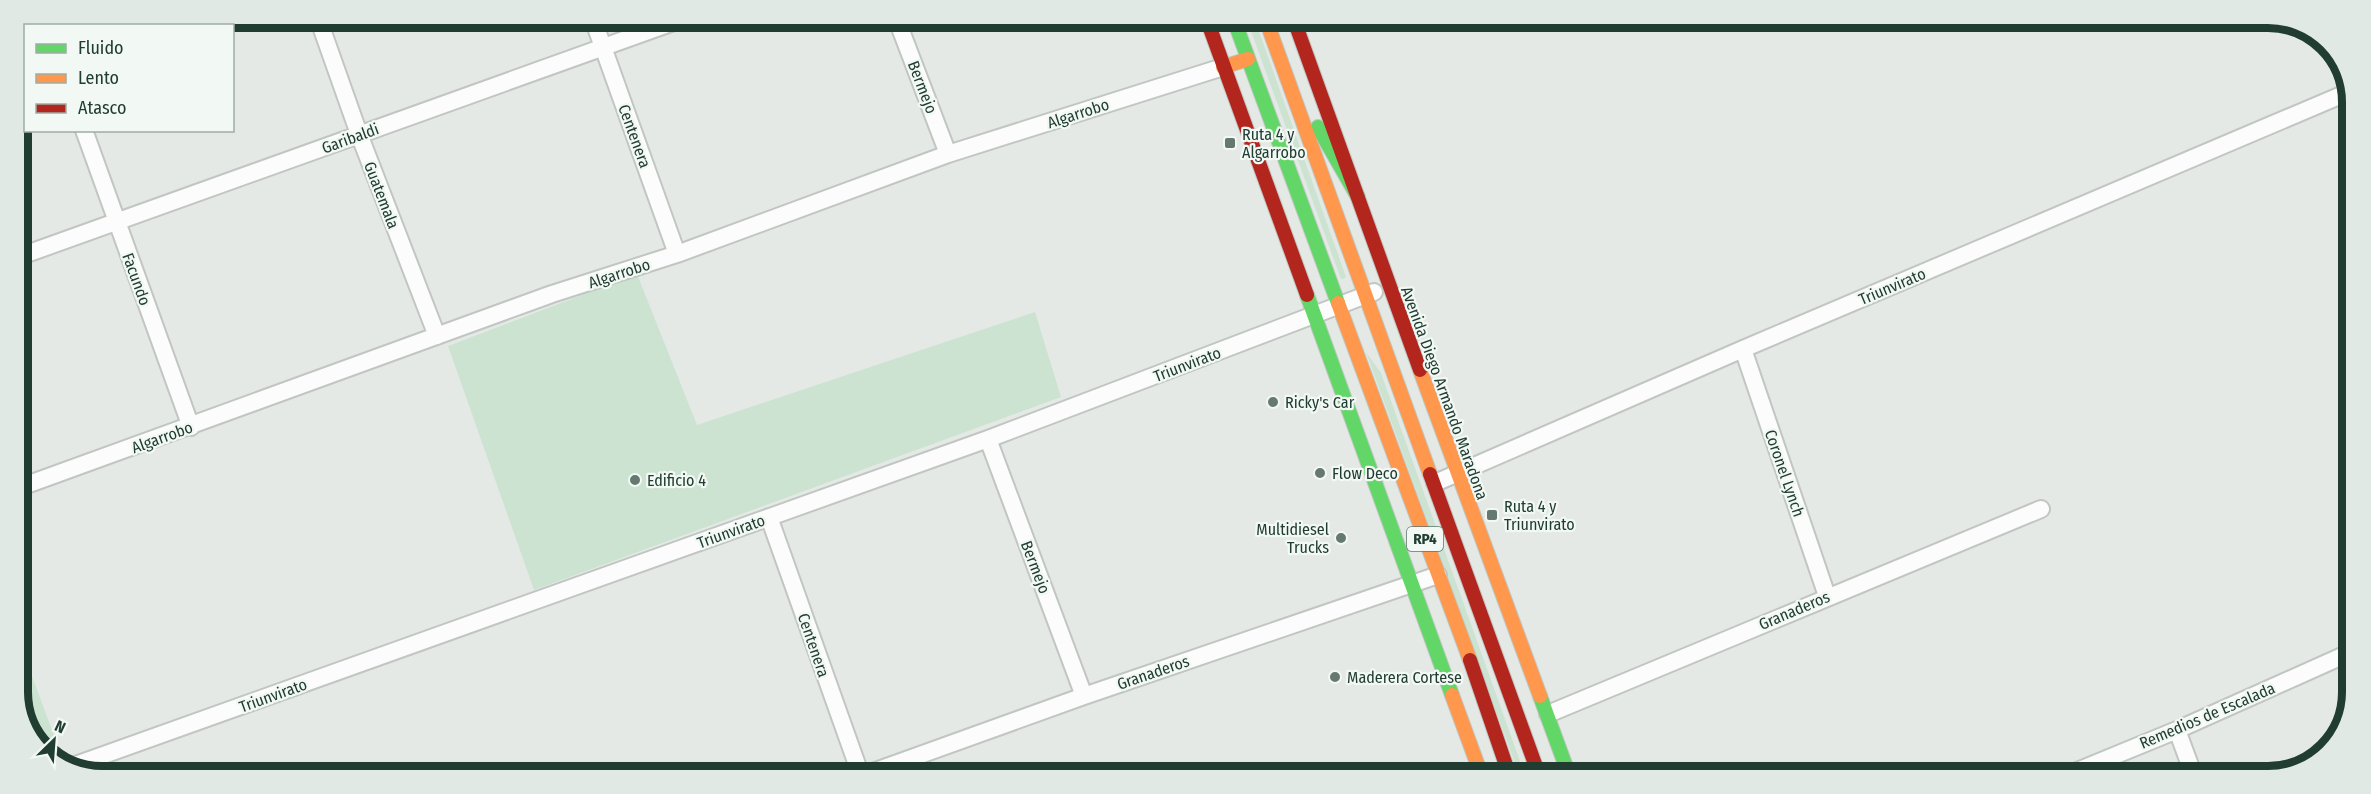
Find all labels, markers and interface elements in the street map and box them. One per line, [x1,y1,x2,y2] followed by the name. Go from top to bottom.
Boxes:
[24,24,234,132] legend
[78,37,124,59] text: Fluido
[904,58,941,116] street label: Bermejo
[78,67,119,89] text: Lento
[1045,95,1111,132] street label: Algarrobo
[78,97,126,119] text: Atasco
[614,102,655,171] street label: Centenera
[319,119,381,158] street label: Garibaldi
[1242,125,1306,162] place label: Ruta 4 y Algarrobo
[1223,136,1237,150] marker: Ruta 4 y Algarrobo
[360,159,403,232] street label: Guatemala
[118,250,155,308] street label: Facundo
[586,255,652,292] street label: Algarrobo
[1856,264,1928,309] street label: Triunvirato
[1397,284,1492,502] street label: Avenida Diego Armando Maradona
[1151,343,1224,386] street label: Triunvirato
[1285,393,1355,412] place label: Ricky's Car
[1266,395,1280,409] marker: Ricky's Car
[129,418,195,457] street label: Algarrobo
[1761,427,1808,519] street label: Coronel Lynch
[1332,464,1398,483] place label: Flow Deco
[1313,466,1327,480] marker: Flow Deco
[647,471,706,490] place label: Edificio 4
[628,473,642,487] marker: Edificio 4
[1504,497,1575,534] place label: Ruta 4 y Triunvirato
[1485,508,1499,522] marker: Ruta 4 y Triunvirato
[695,510,768,552] street label: Triunvirato
[1256,520,1329,557] place label: Multidiesel Trucks
[1407,527,1443,551] road number: RP4
[1334,531,1348,545] marker: Multidiesel Trucks
[1017,538,1054,596] street label: Bermejo
[1756,587,1833,634] street label: Granaderos
[794,611,833,680] street label: Centenera
[1115,651,1192,694] street label: Granaderos
[1347,668,1462,687] place label: Maderera Cortese
[1328,670,1342,684] marker: Maderera Cortese
[237,674,310,716] street label: Triunvirato
[2137,678,2278,753] street label: Remedios de Escalada
[24,710,84,770] north arrow
[52,716,68,737] text: N

